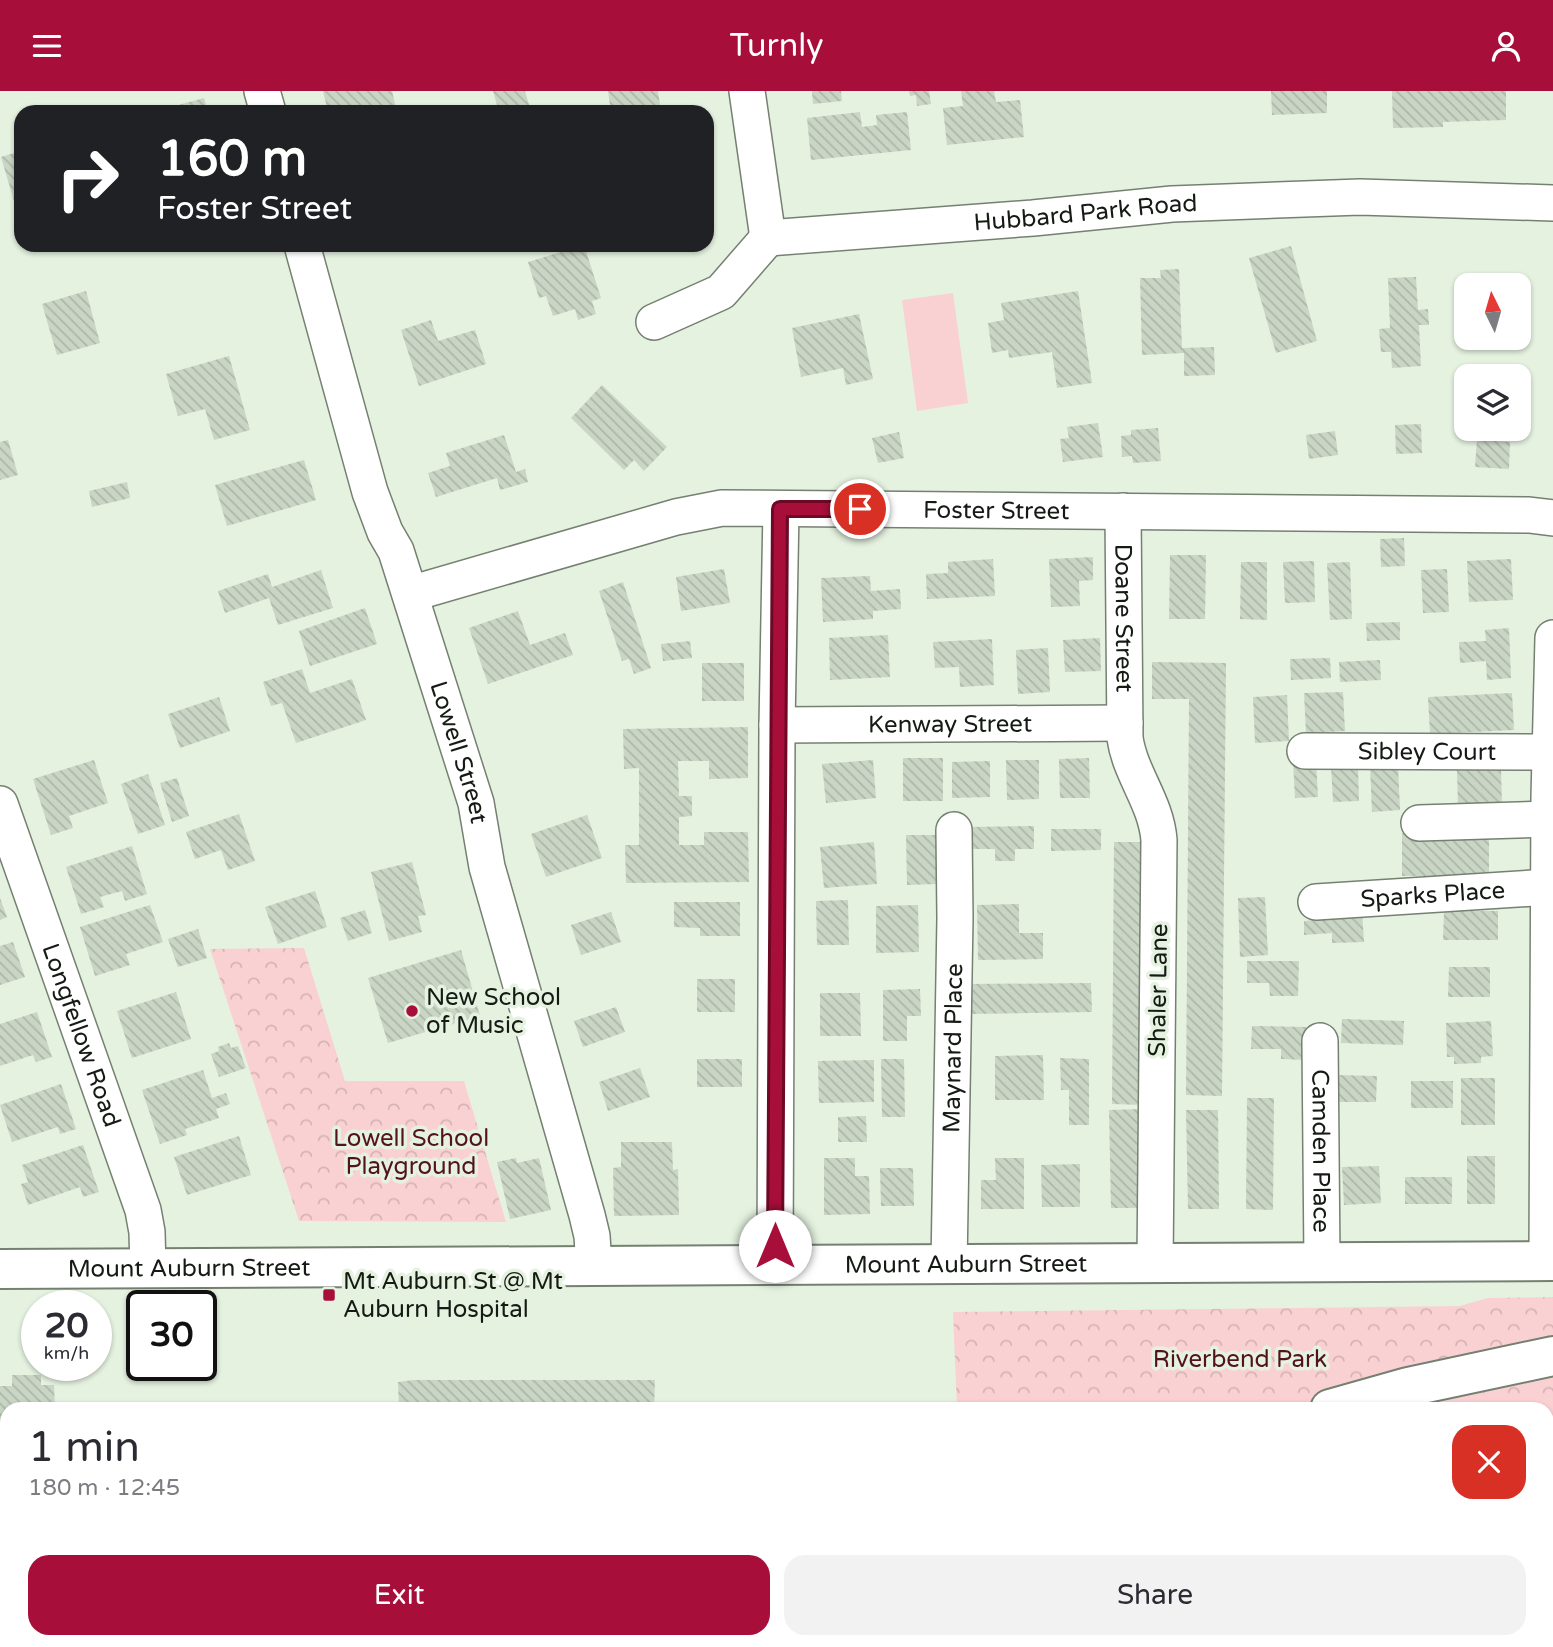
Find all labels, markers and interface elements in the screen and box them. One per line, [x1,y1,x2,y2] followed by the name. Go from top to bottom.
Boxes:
[28,27,66,65] icon: menu
[730,27,823,65] text: Turnly
[1487,27,1525,65] icon: person
[157,130,307,189] text: 160 m
[42,133,133,224] icon: right
[973,189,1198,237] street label: Hubbard Park Road
[157,190,352,228] text: Foster Street
[1454,273,1531,350] north arrow
[1454,273,1531,441] map controls
[1454,364,1531,441] button: layers
[830,479,890,539] pin
[841,490,879,528] icon: arrive
[923,496,1069,526] street label: Foster Street
[1108,543,1139,693] street label: Doane Street
[423,678,493,826] street label: Lowell Street
[868,710,1032,739] street label: Kenway Street
[1358,737,1496,767] street label: Sibley Court
[1360,876,1506,914] street label: Sparks Place
[1143,923,1174,1057] street label: Shaler Lane
[35,940,127,1131] street label: Longfellow Road
[937,963,969,1133] street label: Maynard Place
[426,983,561,1040] place label: New School of Music
[404,1003,420,1019] marker: New School of Music
[1305,1069,1336,1233] street label: Camden Place
[333,1124,489,1181] park label: Lowell School Playground
[738,1209,812,1283] position arrow
[845,1249,1087,1280] street label: Mount Auburn Street
[68,1253,310,1284] street label: Mount Auburn Street
[343,1267,563,1324] place label: Mt Auburn St @ Mt Auburn Hospital
[321,1287,337,1303] marker: Mt Auburn St @ Mt Auburn Hospital
[126,1290,217,1381] speed limit sign: 30
[45,1305,88,1347] text: 20
[44,1342,89,1364] text: km/h
[1153,1345,1327,1374] park label: Riverbend Park
[28,1422,140,1473] text: 1 min
[1452,1425,1526,1499] button: close
[28,1474,180,1502] text: 180 m · 12:45
[28,1555,770,1635] button: Exit
[784,1555,1526,1635] button: Share

